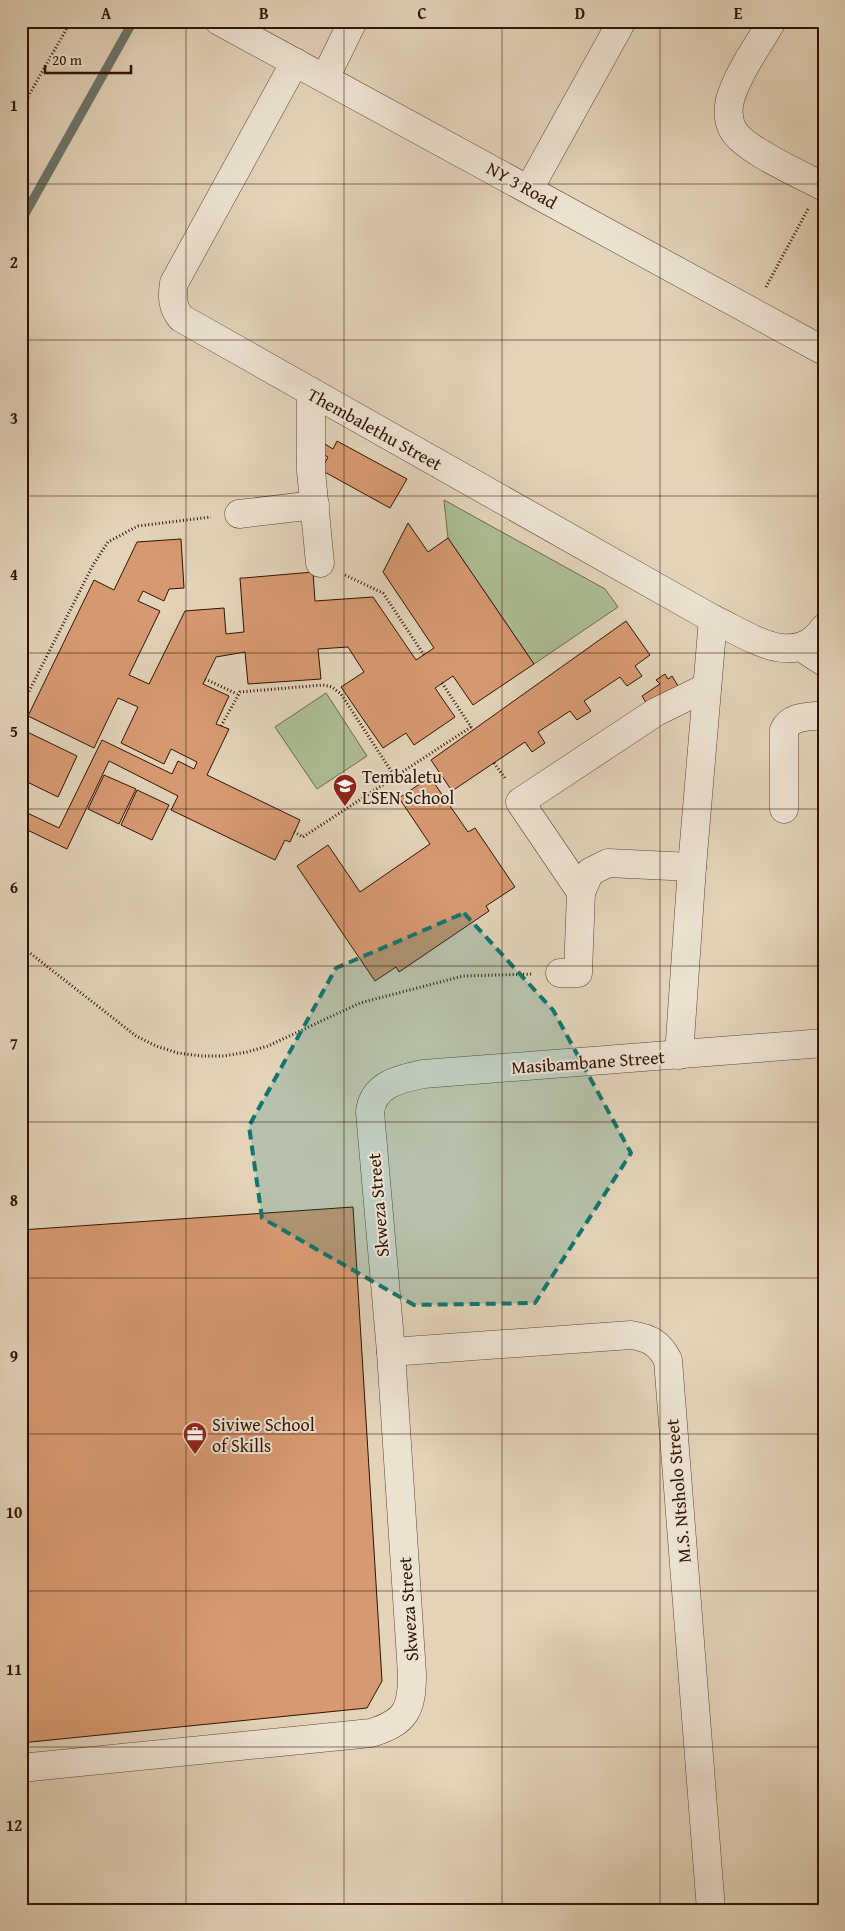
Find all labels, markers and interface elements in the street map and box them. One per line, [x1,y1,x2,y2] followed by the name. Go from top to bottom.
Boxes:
[101,1,112,25] text: A
[259,1,269,25] text: B
[417,1,427,25] text: C
[575,1,585,25] text: D
[734,1,743,25] text: E
[45,42,131,74] scale bar
[52,49,83,70] text: 20 m
[10,93,18,117] text: 1
[482,155,562,216] street label: NY 3 Road
[10,250,18,274] text: 2
[303,381,448,478] street label: Thembalethu Street
[10,406,18,430] text: 3
[10,562,18,586] text: 4
[10,719,18,743] text: 5
[362,763,454,811] place label: Tembaletu LSEN School
[332,773,358,807] school or university icon: Tembaletu LSEN School
[10,875,18,899] text: 6
[10,1031,18,1055] text: 7
[510,1043,666,1081] street label: Masibambane Street
[360,1151,396,1258] street label: Skweza Street
[10,1188,18,1212] text: 8
[10,1344,18,1368] text: 9
[212,1411,315,1459] place label: Siviwe School of Skills
[658,1417,698,1564] street label: M.S. Ntsholo Street
[182,1421,208,1455] office icon: Siviwe School of Skills
[6,1500,22,1524] text: 10
[391,1555,425,1662] street label: Skweza Street
[6,1657,22,1681] text: 11
[6,1813,22,1837] text: 12

